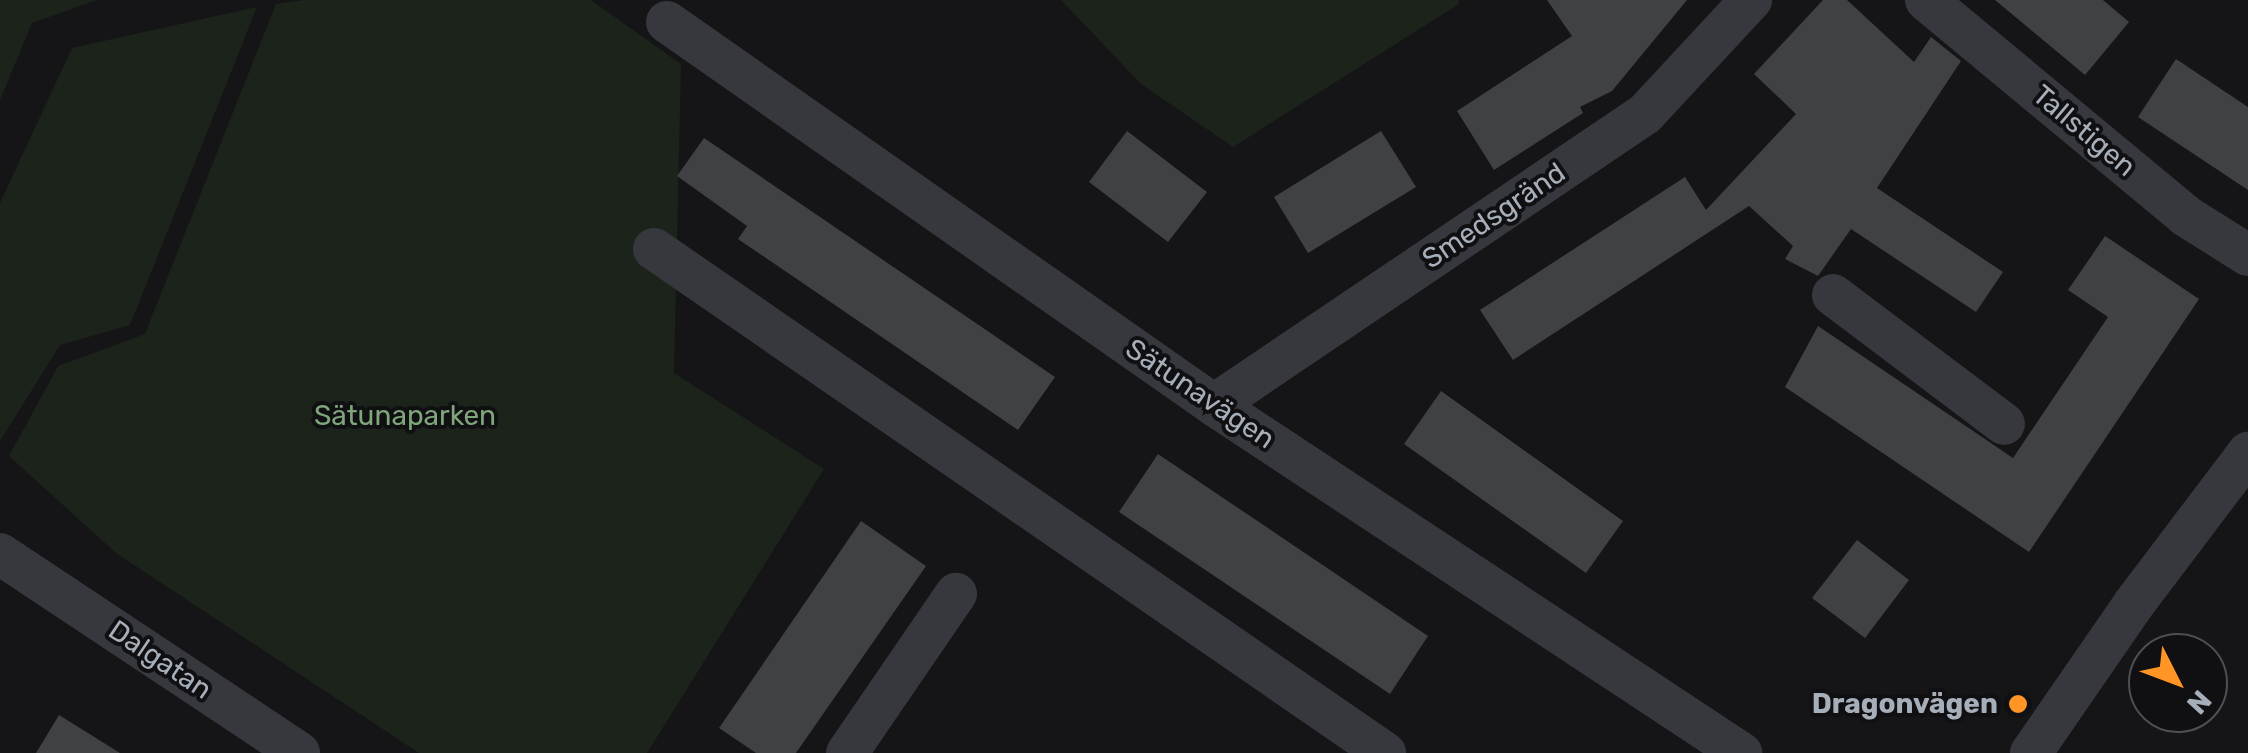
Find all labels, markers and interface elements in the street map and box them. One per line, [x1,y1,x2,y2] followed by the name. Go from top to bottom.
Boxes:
[2026,78,2142,184] street label: Tallstigen
[1416,156,1572,276] street label: Smedsgränd
[1119,332,1281,456] street label: Sätunavägen
[314,399,496,433] park label: Sätunaparken
[102,613,218,707] street label: Dalgatan
[2128,633,2228,733] north arrow
[2180,684,2218,721] text: N
[1812,687,1998,721] place label: Dragonvägen
[2007,693,2029,715] marker: Dragonvägen

